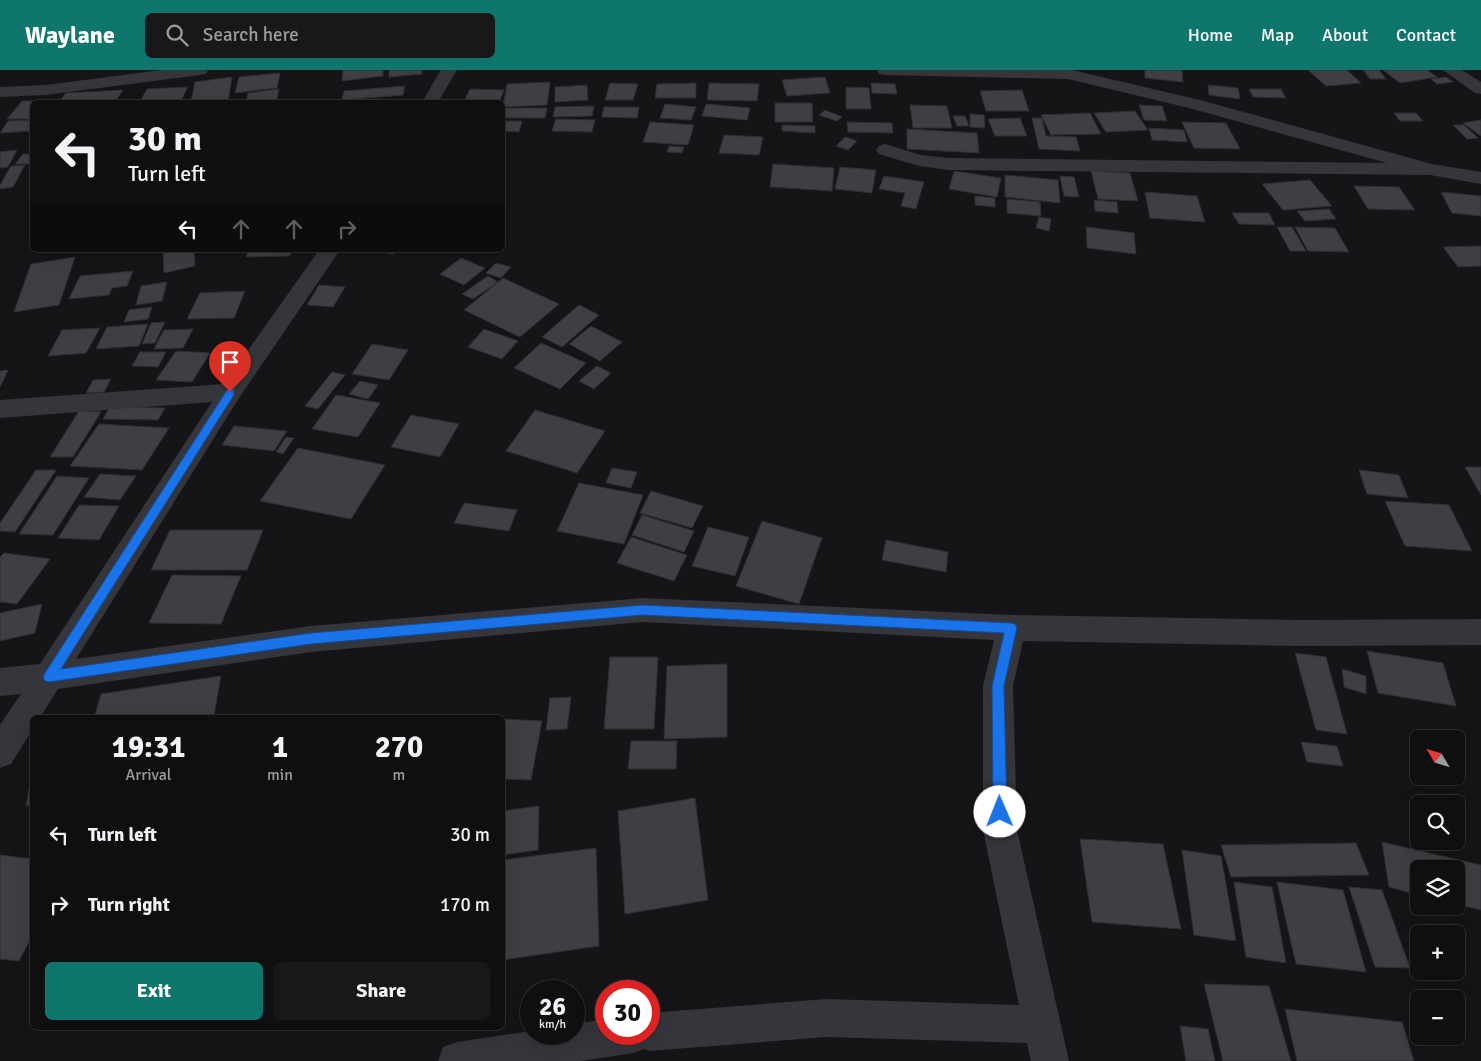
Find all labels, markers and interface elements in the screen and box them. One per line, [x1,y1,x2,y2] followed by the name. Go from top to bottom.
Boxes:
[145,13,495,58] search box
[25,20,115,50] text: Waylane
[163,21,191,49] icon: search
[203,23,299,47] text: Search here
[1188,24,1233,46] text: Home
[1261,24,1294,46] text: Map
[1322,24,1368,46] text: About
[1396,24,1456,46] text: Contact
[128,117,202,160] text: 30 m
[45,120,110,185] icon: left
[128,160,206,187] text: Turn left
[174,215,202,243] icon: left
[227,215,255,243] icon: ahead
[280,215,308,243] icon: ahead
[333,215,361,243] icon: right
[209,341,251,392] pin
[216,348,244,376] icon: arrive
[112,729,185,766] text: 19:31
[272,729,288,766] text: 1
[375,729,423,766] text: 270
[1410,730,1465,785] north arrow
[1410,730,1465,1045] map controls
[125,765,172,785] text: Arrival
[267,765,293,785] text: min
[393,765,405,785] text: m
[973,785,1025,837] position arrow
[1410,795,1465,850] button: search
[45,821,73,849] icon: left
[88,823,157,847] text: Turn left
[450,823,490,847] text: 30 m
[1410,860,1465,915] button: layers
[45,891,73,919] icon: right
[88,893,170,917] text: Turn right
[440,893,490,917] text: 170 m
[1410,925,1465,980] button: +
[45,962,263,1020] button: Exit
[273,962,490,1020] button: Share
[595,980,660,1045] speed limit sign: 30
[1410,990,1465,1045] button: −
[539,991,566,1022] text: 26
[539,1017,566,1032] text: km/h

